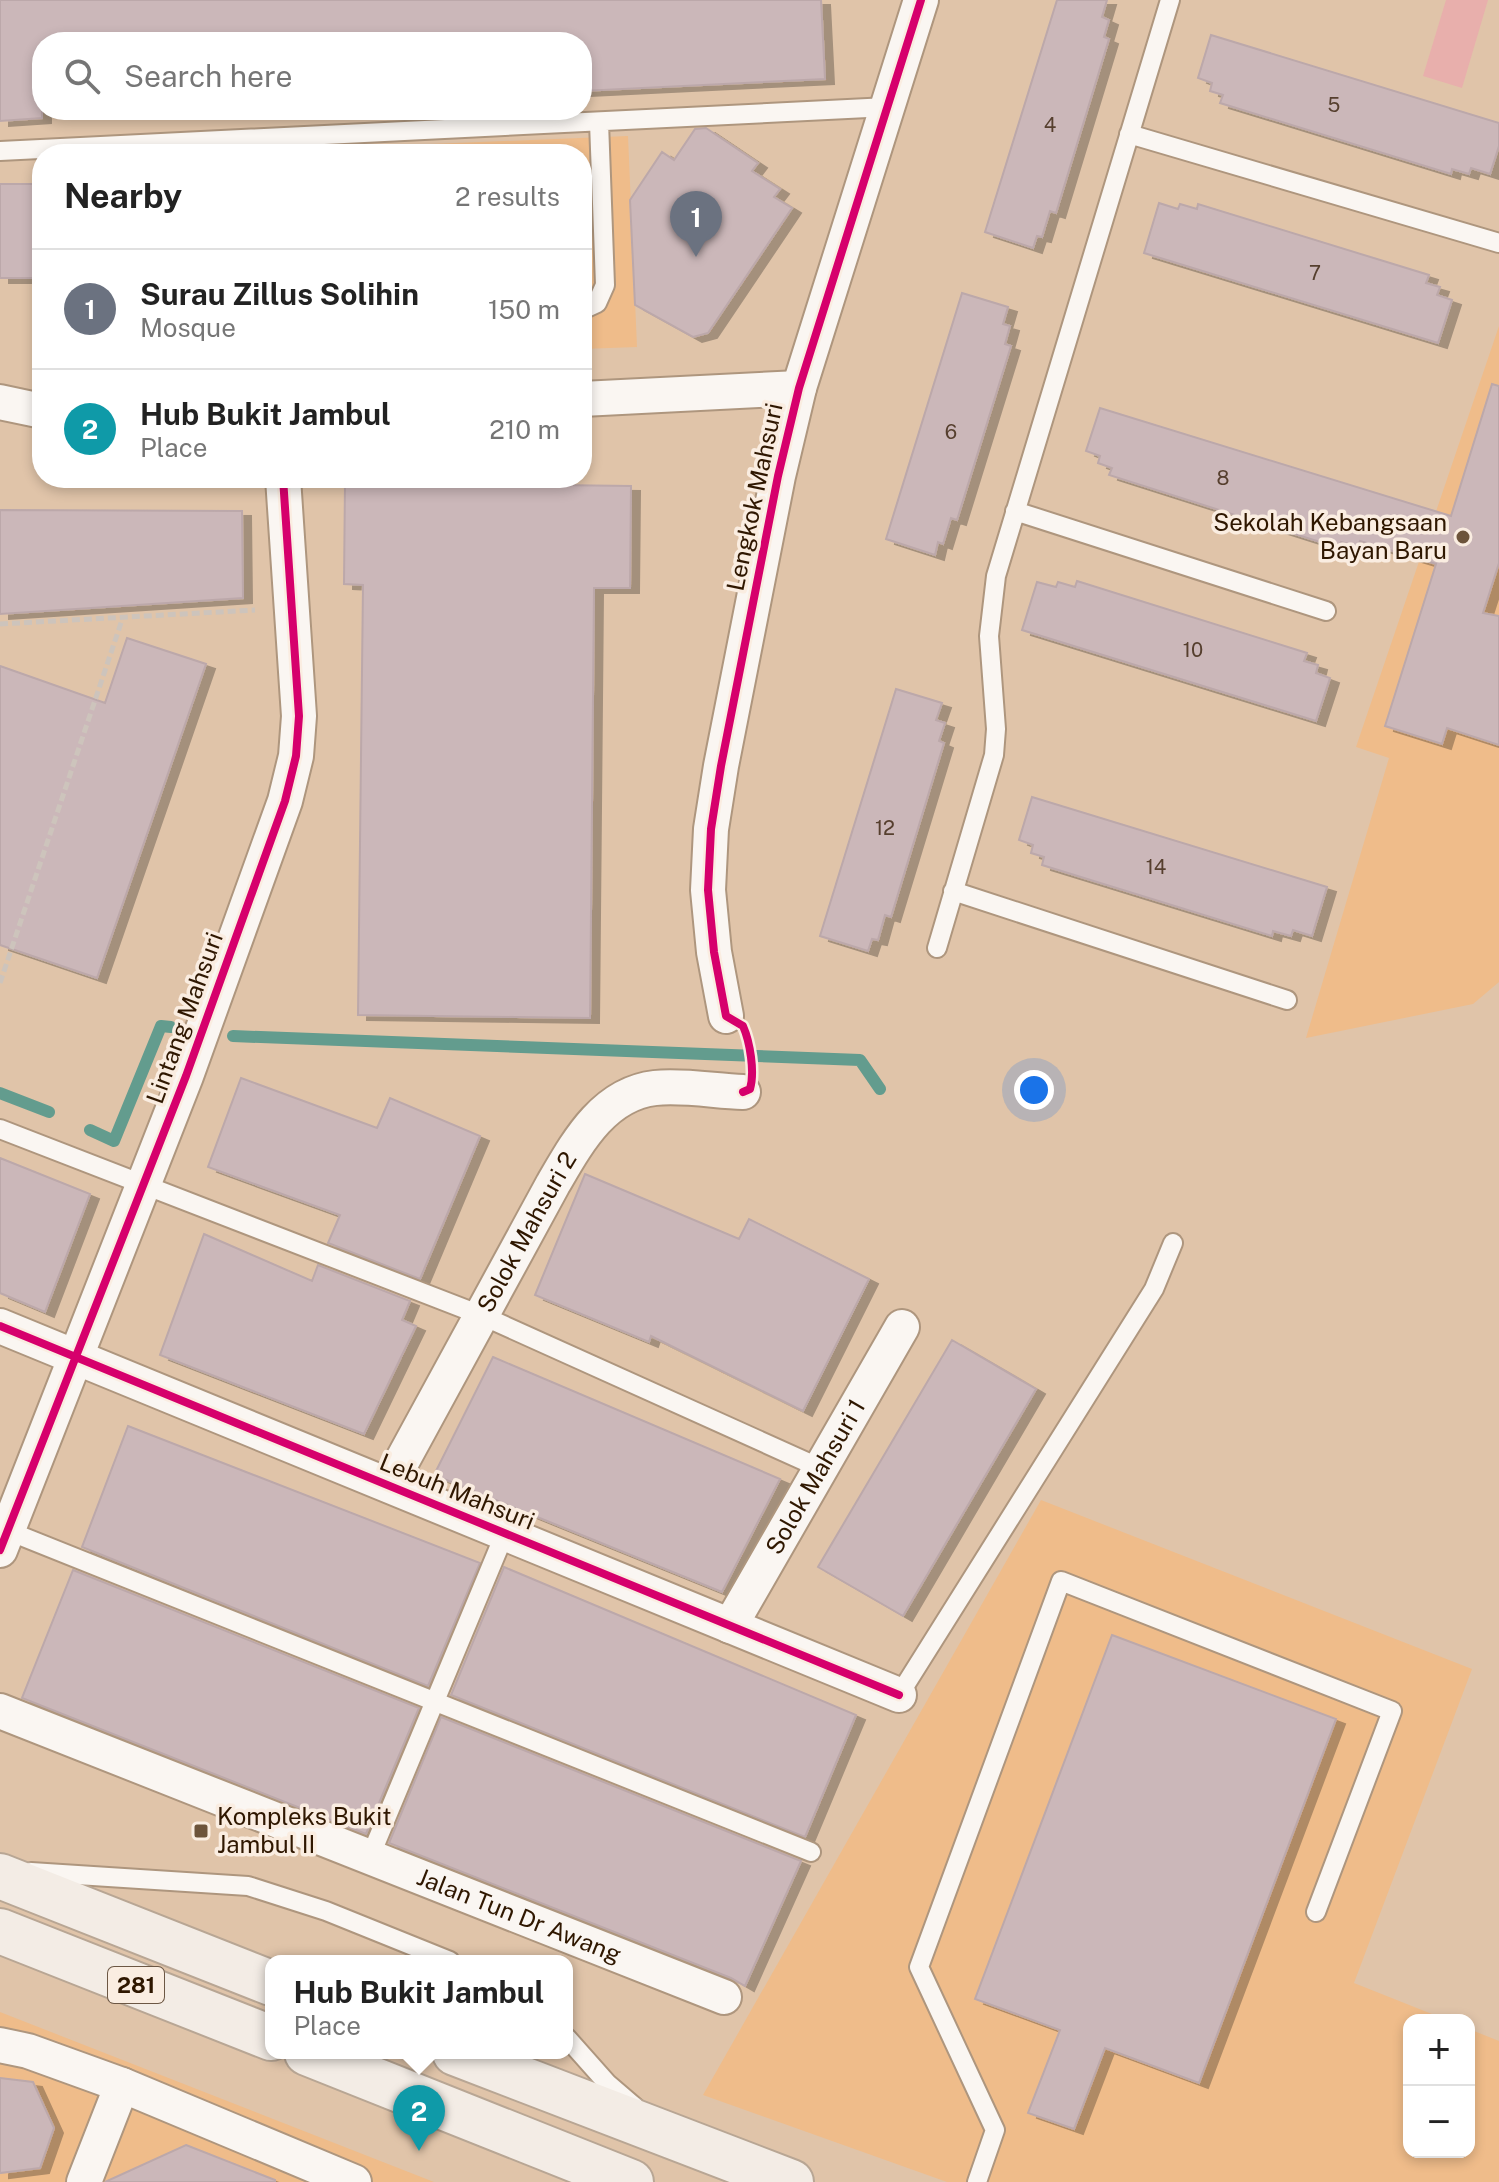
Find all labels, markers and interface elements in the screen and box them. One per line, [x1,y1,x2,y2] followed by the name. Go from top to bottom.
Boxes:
[32,32,592,120] search box
[60,54,104,98] icon: search
[124,58,292,94] text: Search here
[1328,93,1340,117] house number: 5
[1044,113,1056,137] house number: 4
[64,176,182,216] text: Nearby
[455,181,560,212] text: 2 results
[670,191,722,257] pin: 1
[1309,261,1321,285] house number: 7
[140,276,419,312] text: Surau Zillus Solihin
[84,294,96,325] text: 1
[488,294,560,325] text: 150 m
[140,312,236,343] text: Mosque
[140,396,391,432] text: Hub Bukit Jambul
[720,400,788,593] street label: Lengkok Mahsuri
[82,414,98,445] text: 2
[489,414,560,445] text: 210 m
[945,420,957,444] house number: 6
[140,432,207,463] text: Place
[1217,466,1229,490] house number: 8
[1213,508,1447,564] place label: Sekolah Kebangsaan Bayan Baru
[1454,528,1472,546] marker: Sekolah Kebangsaan Bayan Baru
[1183,638,1203,662] house number: 10
[875,816,895,840] house number: 12
[1146,855,1166,879] house number: 14
[140,928,228,1107] street label: Lintang Mahsuri
[1014,1070,1054,1110] your location
[471,1146,582,1317] street label: Solok Mahsuri 2
[759,1394,871,1559] street label: Solok Mahsuri 1
[376,1447,539,1535] street label: Lebuh Mahsuri
[217,1802,392,1858] place label: Kompleks Bukit Jambul II
[192,1822,210,1840] marker: Kompleks Bukit Jambul II
[413,1862,626,1968] street label: Jalan Tun Dr Awang
[265,1955,573,2059] popup
[108,1967,164,2003] road number: 281
[294,1974,545,2010] text: Hub Bukit Jambul
[294,2010,361,2041] text: Place
[1403,2014,1475,2158] map controls
[1403,2014,1475,2086] button: +
[393,2085,445,2151] pin: 2
[1403,2086,1475,2158] button: −

